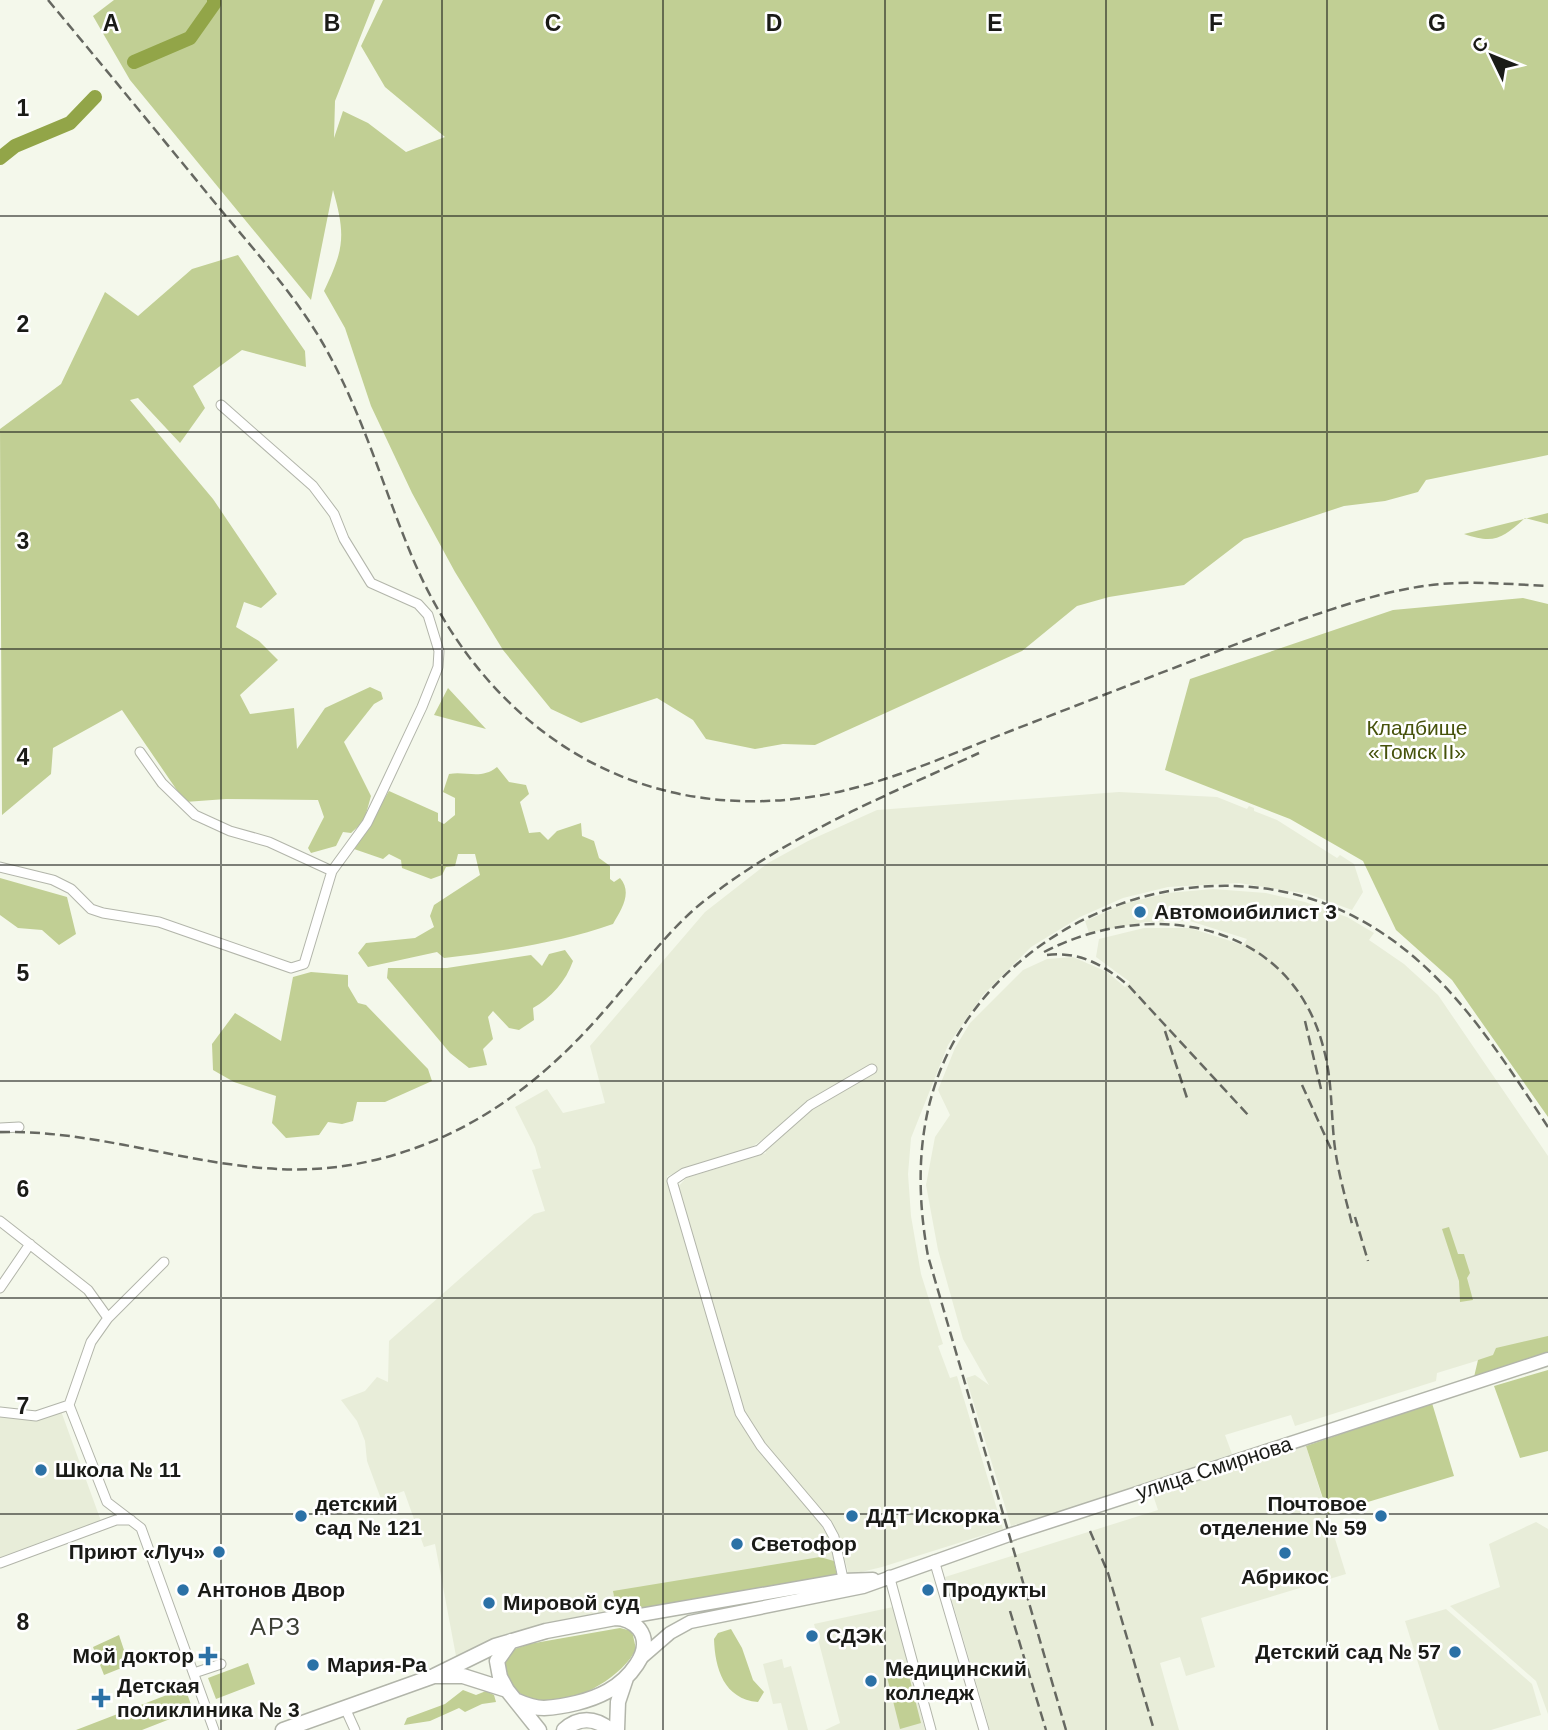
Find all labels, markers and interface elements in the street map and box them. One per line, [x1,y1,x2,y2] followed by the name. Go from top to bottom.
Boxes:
[103,10,119,36] text: A
[324,10,340,36] text: B
[545,10,561,36] text: C
[766,10,782,36] text: D
[987,10,1003,36] text: E
[1209,10,1223,36] text: F
[1428,10,1446,36] text: G
[1457,21,1527,91] north arrow
[1468,32,1492,57] text: С
[17,95,30,121] text: 1
[17,311,29,337] text: 2
[17,528,29,554] text: 3
[1367,716,1467,763] park label: Кладбище «Томск II»
[17,744,30,770] text: 4
[1154,900,1337,923] place label: Автомоибилист 3
[1132,904,1148,920] marker: Автомоибилист 3
[17,960,30,986] text: 5
[17,1176,29,1202] text: 6
[17,1393,29,1419] text: 7
[1133,1431,1295,1504] street label: улица Смирнова
[55,1458,181,1481] place label: Школа № 11
[33,1462,49,1478] marker: Школа № 11
[315,1492,422,1539] place label: детский сад № 121
[1199,1492,1367,1539] place label: Почтовое отделение № 59
[866,1504,1000,1527] place label: ДДТ Искорка
[293,1508,309,1524] marker: детский сад № 121
[844,1508,860,1524] marker: ДДТ Искорка
[1373,1508,1389,1524] marker: Почтовое отделение № 59
[751,1532,857,1555] place label: Светофор
[729,1536,745,1552] marker: Светофор
[69,1540,205,1563] place label: Приют «Луч»
[211,1544,227,1560] marker: Приют «Луч»
[1277,1545,1293,1561] marker: Абрикос
[1241,1565,1329,1588] place label: Абрикос
[197,1578,345,1601] place label: Антонов Двор
[942,1578,1046,1601] place label: Продукты
[175,1582,191,1598] marker: Антонов Двор
[920,1582,936,1598] marker: Продукты
[503,1591,639,1614] place label: Мировой суд
[481,1595,497,1611] marker: Мировой суд
[17,1609,30,1635] text: 8
[250,1613,302,1640] district label: АРЗ
[826,1624,884,1647] place label: СДЭК
[804,1628,820,1644] marker: СДЭК
[1255,1640,1441,1663] place label: Детский сад № 57
[73,1644,194,1667] place label: Мой доктор
[1447,1644,1463,1660] marker: Детский сад № 57
[200,1648,216,1664] marker: Мой доктор
[327,1653,427,1676] place label: Мария-Ра
[305,1657,321,1673] marker: Мария-Ра
[885,1657,1027,1704] place label: Медицинский колледж
[863,1673,879,1689] marker: Медицинский колледж
[117,1674,300,1721] place label: Детская поликлиника № 3
[91,1688,111,1708] marker: Детская поликлиника № 3

